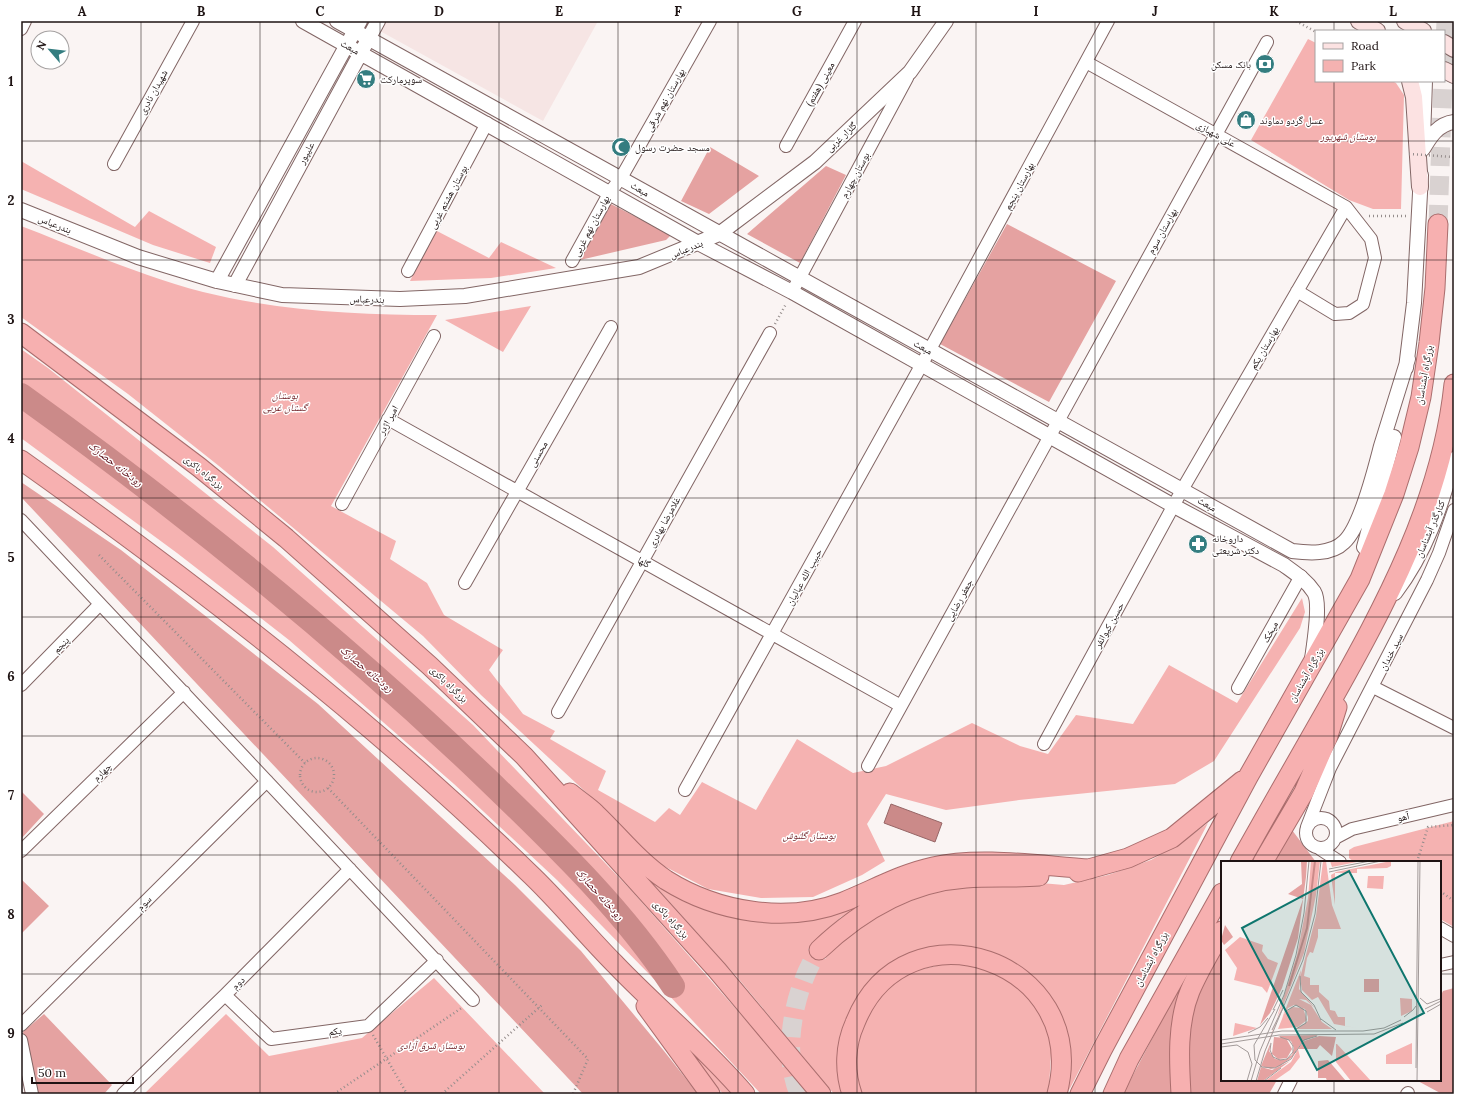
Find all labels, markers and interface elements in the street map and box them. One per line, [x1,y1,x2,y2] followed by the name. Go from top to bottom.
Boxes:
[78,3,87,20] text: A
[197,3,206,20] text: B
[316,3,325,20] text: C
[434,3,444,20] text: D
[555,3,563,20] text: E
[674,3,682,20] text: F
[792,3,802,20] text: G
[911,3,921,20] text: H
[1033,3,1039,20] text: I
[1152,3,1158,20] text: J
[1269,3,1279,20] text: K
[1389,3,1397,20] text: L
[30,30,70,70] north arrow
[1315,30,1445,82] legend
[338,37,362,58] street label: مبعث
[33,38,50,52] text: N
[1351,38,1379,53] text: Road
[1254,53,1276,75] bank icon: بانک مسکن
[1211,58,1251,71] place label: بانک مسکن
[1351,58,1377,73] text: Park
[803,59,839,109] street label: معینی (هفتم)
[642,66,689,134] street label: بهارستان نهم شرقی
[135,67,171,117] street label: شهیدان نادری
[355,68,377,90] supermarket icon: سوپرمارکت
[8,73,14,90] text: 1
[380,73,422,86] place label: سوپرمارکت
[1235,109,1257,131] shop icon: عسل گردو دماوند
[1260,114,1323,127] place label: عسل گردو دماوند
[1194,118,1238,150] street label: علی شهبازی
[823,119,860,155] street label: گلزار غربی
[1319,130,1376,143] park label: بوستان شهریور
[610,136,632,158] mosque icon: مسجد حضرت رسول
[294,140,317,167] street label: علیپور
[635,141,710,154] place label: مسجد حضرت رسول
[838,150,873,201] street label: بوستان چهارم
[1001,160,1038,213] street label: بهارستان پنجم
[426,163,471,232] street label: بوستان هشتم غربی
[628,178,652,200] street label: مبعث
[8,192,15,209] text: 2
[569,193,614,259] street label: بهارستان نهم غربی
[1144,206,1181,257] street label: بهارستان سوم
[36,211,74,237] street label: بندرعباس
[667,236,705,262] street label: بندرعباس
[349,292,385,306] street label: بندرعباس
[7,311,15,328] text: 3
[1247,324,1282,372] street label: بهارستان یکم
[911,337,935,358] street label: مبعث
[1412,344,1436,406] street label: بزرگراه آبشناسان
[263,389,310,414] park label: بوستان گستان غربی
[374,403,401,438] street label: امیر اژدر
[7,430,15,447] text: 4
[86,438,146,490] water label: رودخانه حصارک
[525,438,551,469] street label: محسنی
[181,452,227,492] street label: بزرگراه باکری
[645,494,683,550] street label: غلامرضا بهادری
[1195,494,1219,515] street label: مبعث
[1412,498,1448,560] street label: کنارگذر آبشناسان
[1212,532,1259,557] place label: داروخانه دکتر شریعتی
[1187,533,1209,555] pharmacy icon: داروخانه دکتر شریعتی
[783,546,825,608] street label: حبیب الله عبائیان
[7,549,15,566] text: 5
[635,553,653,571] street label: گلها
[942,576,976,623] street label: جعفر رضایی
[1091,599,1127,651] street label: حسین کیوانفر
[1259,619,1281,645] street label: میخک
[1376,631,1406,673] street label: سید خندان
[50,634,73,657] street label: پنجم
[338,643,396,695] water label: رودخانه حصارک
[1285,646,1327,704] street label: بزرگراه آبشناسان
[427,663,471,705] street label: بزرگراه باکری
[7,668,15,685] text: 6
[90,759,115,785] street label: چهارم
[8,787,14,804] text: 7
[1396,809,1411,825] street label: آهو
[783,829,836,842] park label: بوستان گلنوش
[1221,861,1441,1081] inset map
[573,865,627,923] water label: رودخانه حصارک
[134,892,155,914] street label: سوم
[650,897,692,941] street label: بزرگراه باکری
[7,906,15,923] text: 8
[1131,929,1171,989] street label: بزرگراه آبشناسان
[229,974,248,993] street label: دوم
[328,1024,343,1039] street label: یکم
[7,1025,15,1042] text: 9
[397,1039,465,1052] park label: بوستان شرق آزادی
[32,1059,133,1085] scale bar
[38,1065,66,1080] text: 50 m

